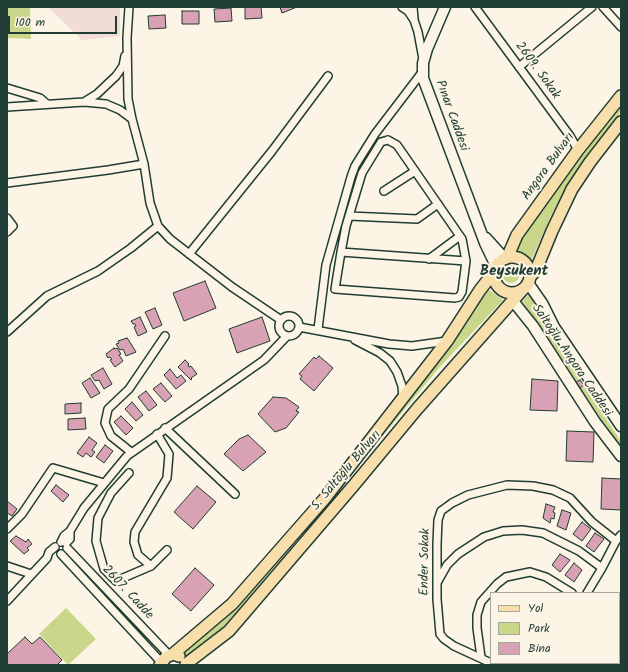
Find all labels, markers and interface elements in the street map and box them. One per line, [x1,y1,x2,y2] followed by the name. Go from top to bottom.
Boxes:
[10,8,119,34] scale bar
[15,13,45,32] text: 100 m
[511,39,563,103] street label: 2609. Sokak
[431,78,471,154] street label: Pınar Caddesi
[519,130,579,204] street label: Angora Bulvarı
[480,263,548,281] district label: Beysukent
[528,302,614,420] street label: Saltoğlu Angora Caddesi
[309,428,385,514] street label: S. Saltoğlu Bulvarı
[418,528,434,596] street label: Ender Sokak
[98,563,156,623] street label: 2607. Cadde
[490,592,620,664] legend
[528,599,543,618] text: Yol
[528,619,550,638] text: Park
[528,639,551,658] text: Bina

